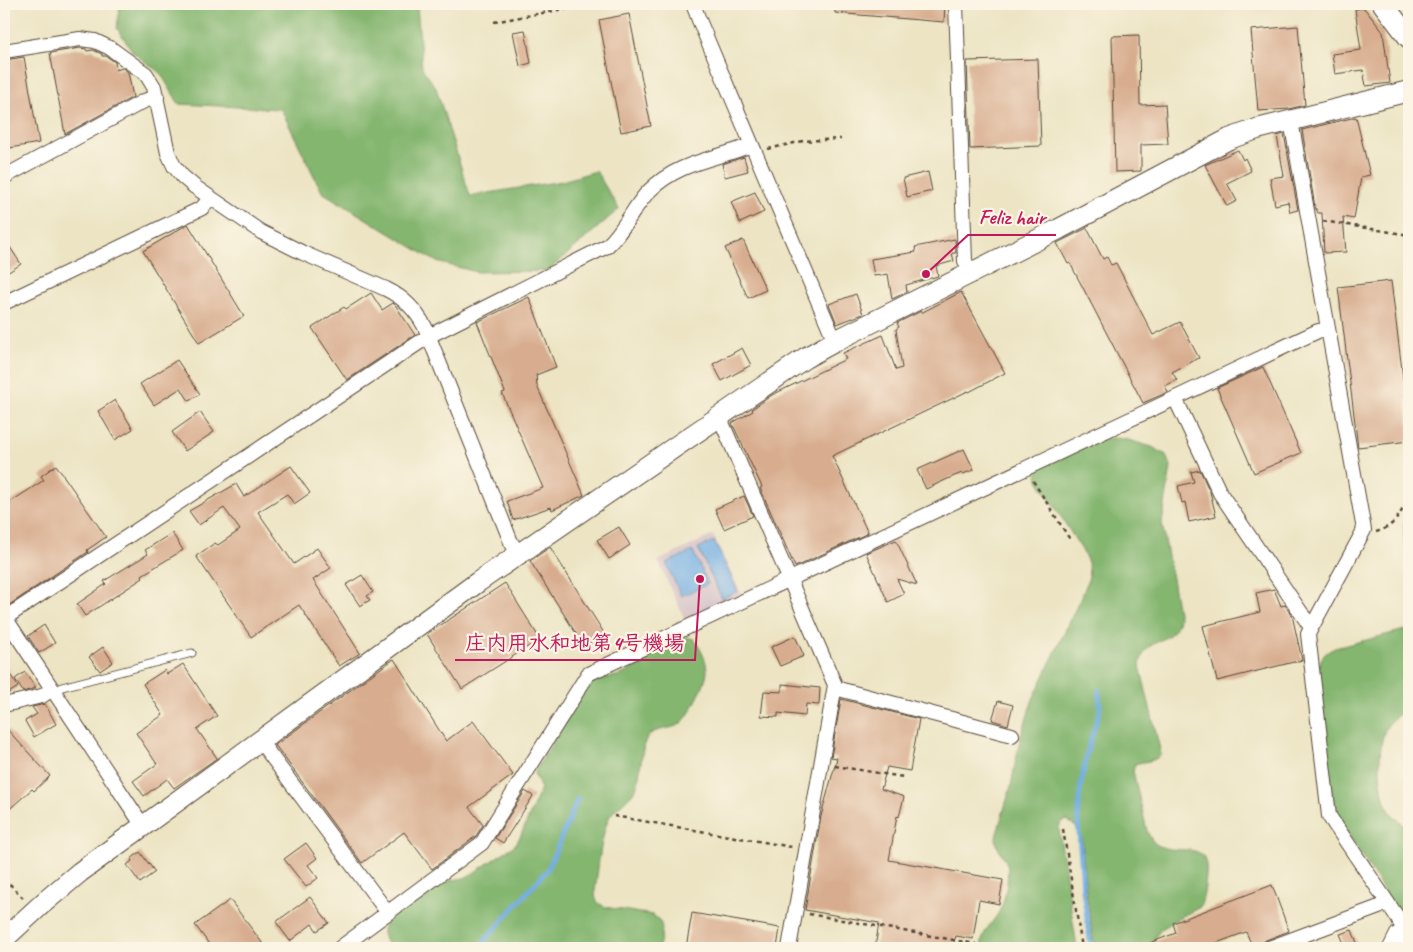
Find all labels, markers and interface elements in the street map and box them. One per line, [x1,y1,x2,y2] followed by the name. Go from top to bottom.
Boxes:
[968,199,1056,235] callout: Feliz hair
[979,204,1048,230] text: Feliz hair
[455,624,695,660] callout: 庄内用水和地第4号機場
[465,630,685,656] text: 庄内用水和地第4号機場

